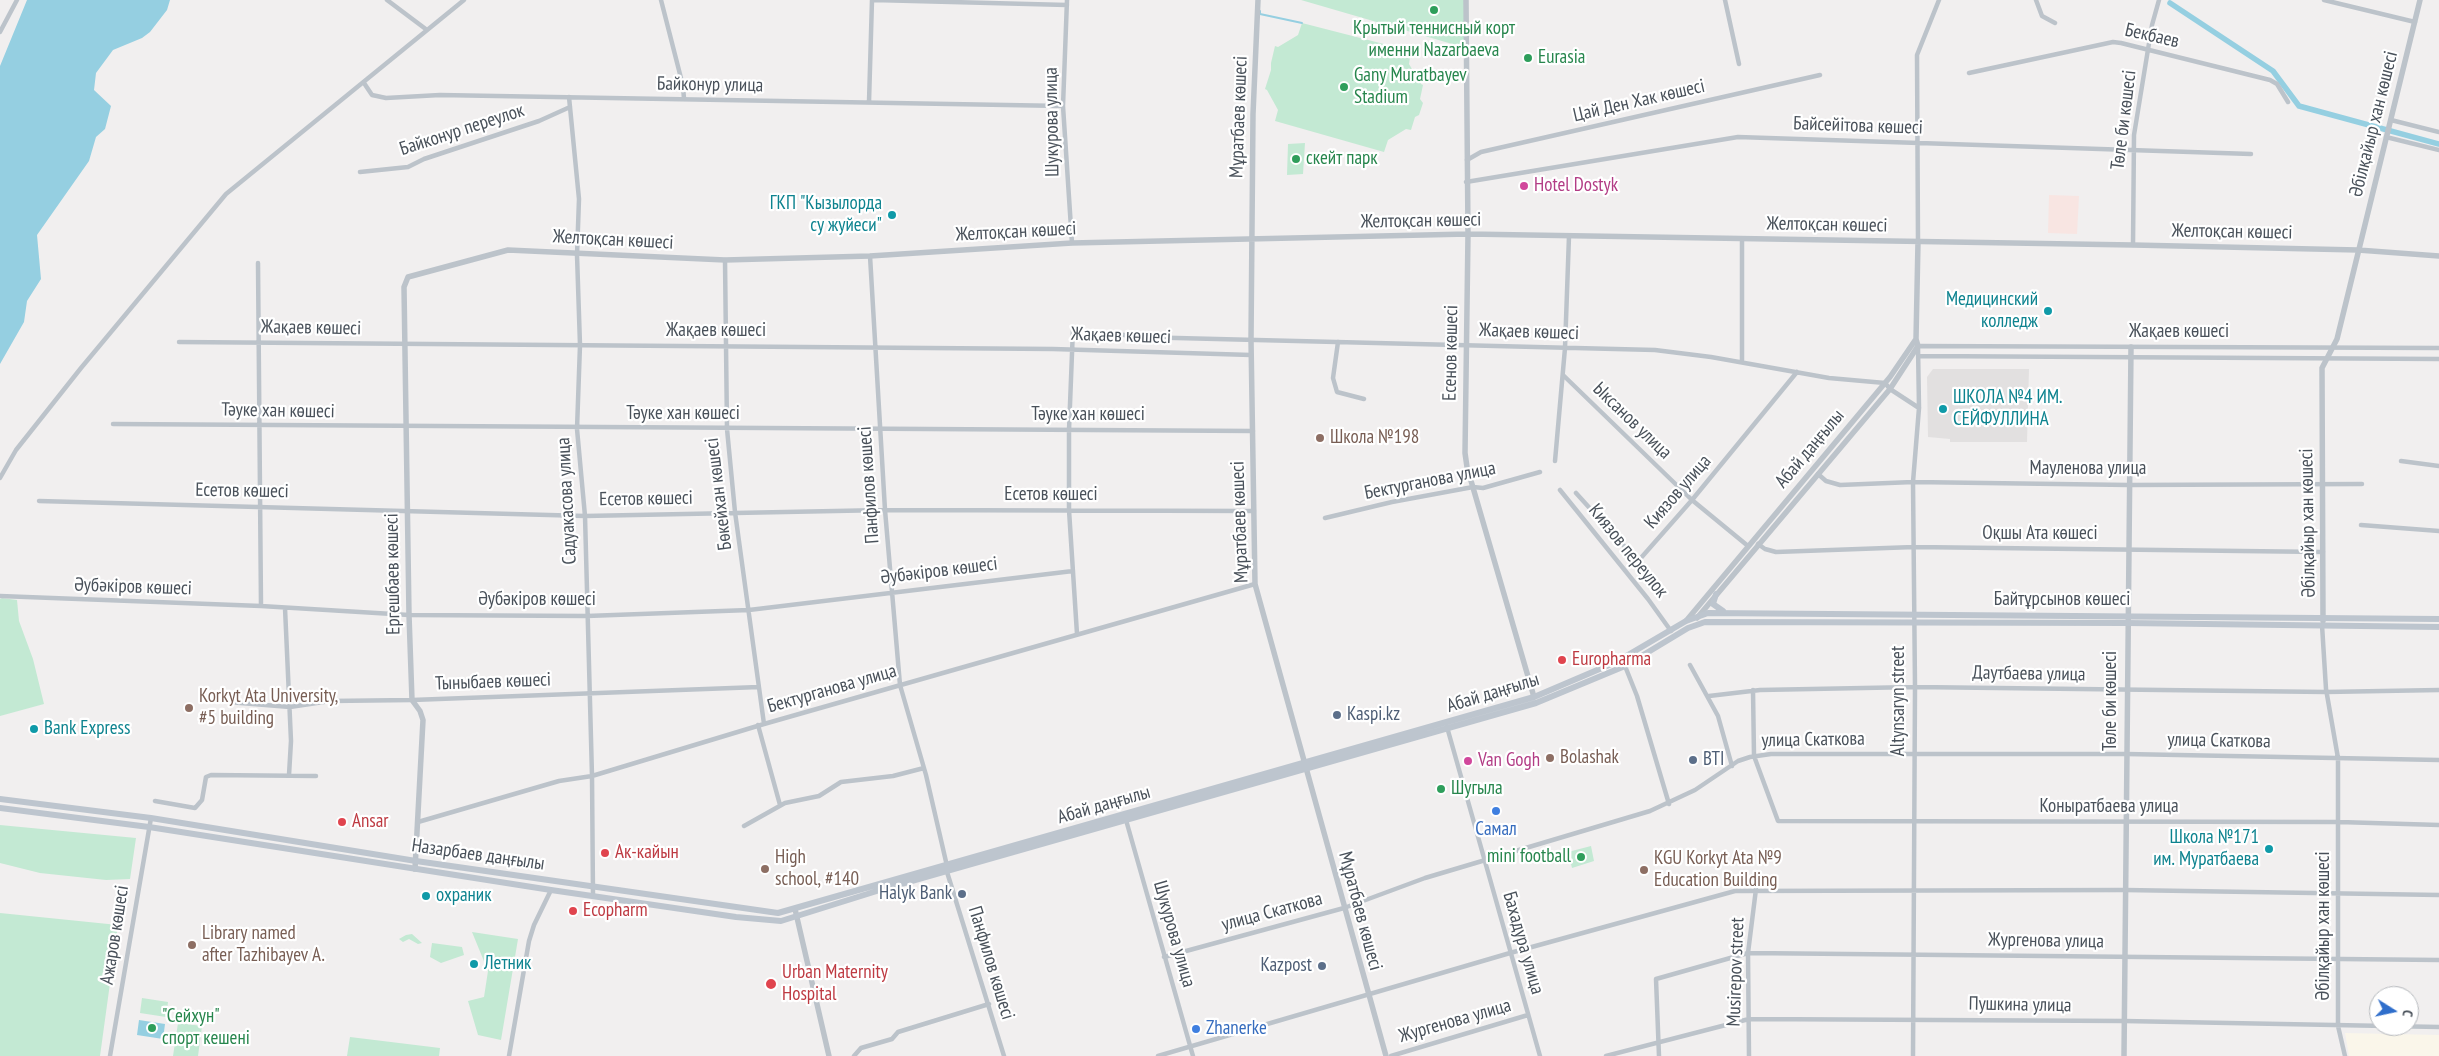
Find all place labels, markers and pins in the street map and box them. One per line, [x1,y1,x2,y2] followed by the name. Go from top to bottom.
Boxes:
[1428,4,1440,16] marker: Крытый теннисный корт именни Nazarbaeva
[1353,18,1515,62] place label: Крытый теннисный корт именни Nazarbaeva
[1538,47,1585,69] place label: Eurasia
[1522,52,1534,64] marker: Eurasia
[1354,65,1467,109] place label: Gany Muratbayev Stadium
[1338,81,1350,93] marker: Gany Muratbayev Stadium
[1306,148,1378,170] place label: скейт парк
[1290,153,1302,165] marker: скейт парк
[1534,175,1618,197] place label: Hotel Dostyk
[1518,180,1530,192] marker: Hotel Dostyk
[770,193,882,237] place label: ГКП "Кызылорда су жуйеси"
[886,209,898,221] marker: ГКП "Кызылорда су жуйеси"
[1946,289,2038,333] place label: Медицинский колледж
[2042,305,2054,317] marker: Медицинский колледж
[1953,387,2062,431] place label: ШКОЛА №4 ИМ. СЕЙФУЛЛИНА
[1937,403,1949,415] marker: ШКОЛА №4 ИМ. СЕЙФУЛЛИНА
[1330,427,1419,449] place label: Школа №198
[1314,432,1326,444] marker: Школа №198
[1572,649,1651,671] place label: Europharma
[1556,654,1568,666] marker: Europharma
[199,686,338,730] place label: Korkyt Ata University, #5 building
[183,702,195,714] marker: Korkyt Ata University, #5 building
[1347,704,1400,726] place label: Kaspi.kz
[1331,709,1343,721] marker: Kaspi.kz
[44,718,130,740] place label: Bank Express
[28,723,40,735] marker: Bank Express
[1560,747,1619,769] place label: Bolashak
[1703,749,1724,771] place label: BTI
[1478,750,1540,772] place label: Van Gogh
[1544,752,1556,764] marker: Bolashak
[1687,754,1699,766] marker: BTI
[1462,755,1474,767] marker: Van Gogh
[1451,778,1503,800] place label: Шугыла
[1435,783,1447,795] marker: Шугыла
[1490,805,1502,817] marker: Самал
[352,811,389,833] place label: Ansar
[336,816,348,828] marker: Ansar
[1475,819,1517,841] place label: Самал
[2153,827,2259,871] place label: Школа №171 им. Муратбаева
[615,842,679,864] place label: Ак-кайын
[2263,843,2275,855] marker: Школа №171 им. Муратбаева
[1487,846,1571,868] place label: mini football
[599,847,611,859] marker: Ак-кайын
[775,847,859,891] place label: High school, #140
[1654,848,1782,892] place label: KGU Korkyt Ata №9 Education Building
[1575,851,1587,863] marker: mini football
[759,863,771,875] marker: High school, #140
[1638,864,1650,876] marker: KGU Korkyt Ata №9 Education Building
[879,883,952,905] place label: Halyk Bank
[436,885,492,907] place label: охраник
[956,888,968,900] marker: Halyk Bank
[420,890,432,902] marker: охраник
[583,900,648,922] place label: Ecopharm
[567,905,579,917] marker: Ecopharm
[202,923,325,967] place label: Library named after Tazhibayev A.
[186,939,198,951] marker: Library named after Tazhibayev A.
[484,953,531,975] place label: Летник
[1260,955,1312,977] place label: Kazpost
[468,958,480,970] marker: Летник
[1316,960,1328,972] marker: Kazpost
[782,962,888,1006] place label: Urban Maternity Hospital
[764,977,778,991] marker: Urban Maternity Hospital
[162,1006,250,1050] place label: "Сейхун" спорт кешені
[1206,1018,1267,1040] place label: Zhanerke
[146,1022,158,1034] marker: "Сейхун" спорт кешені
[1190,1023,1202,1035] marker: Zhanerke

